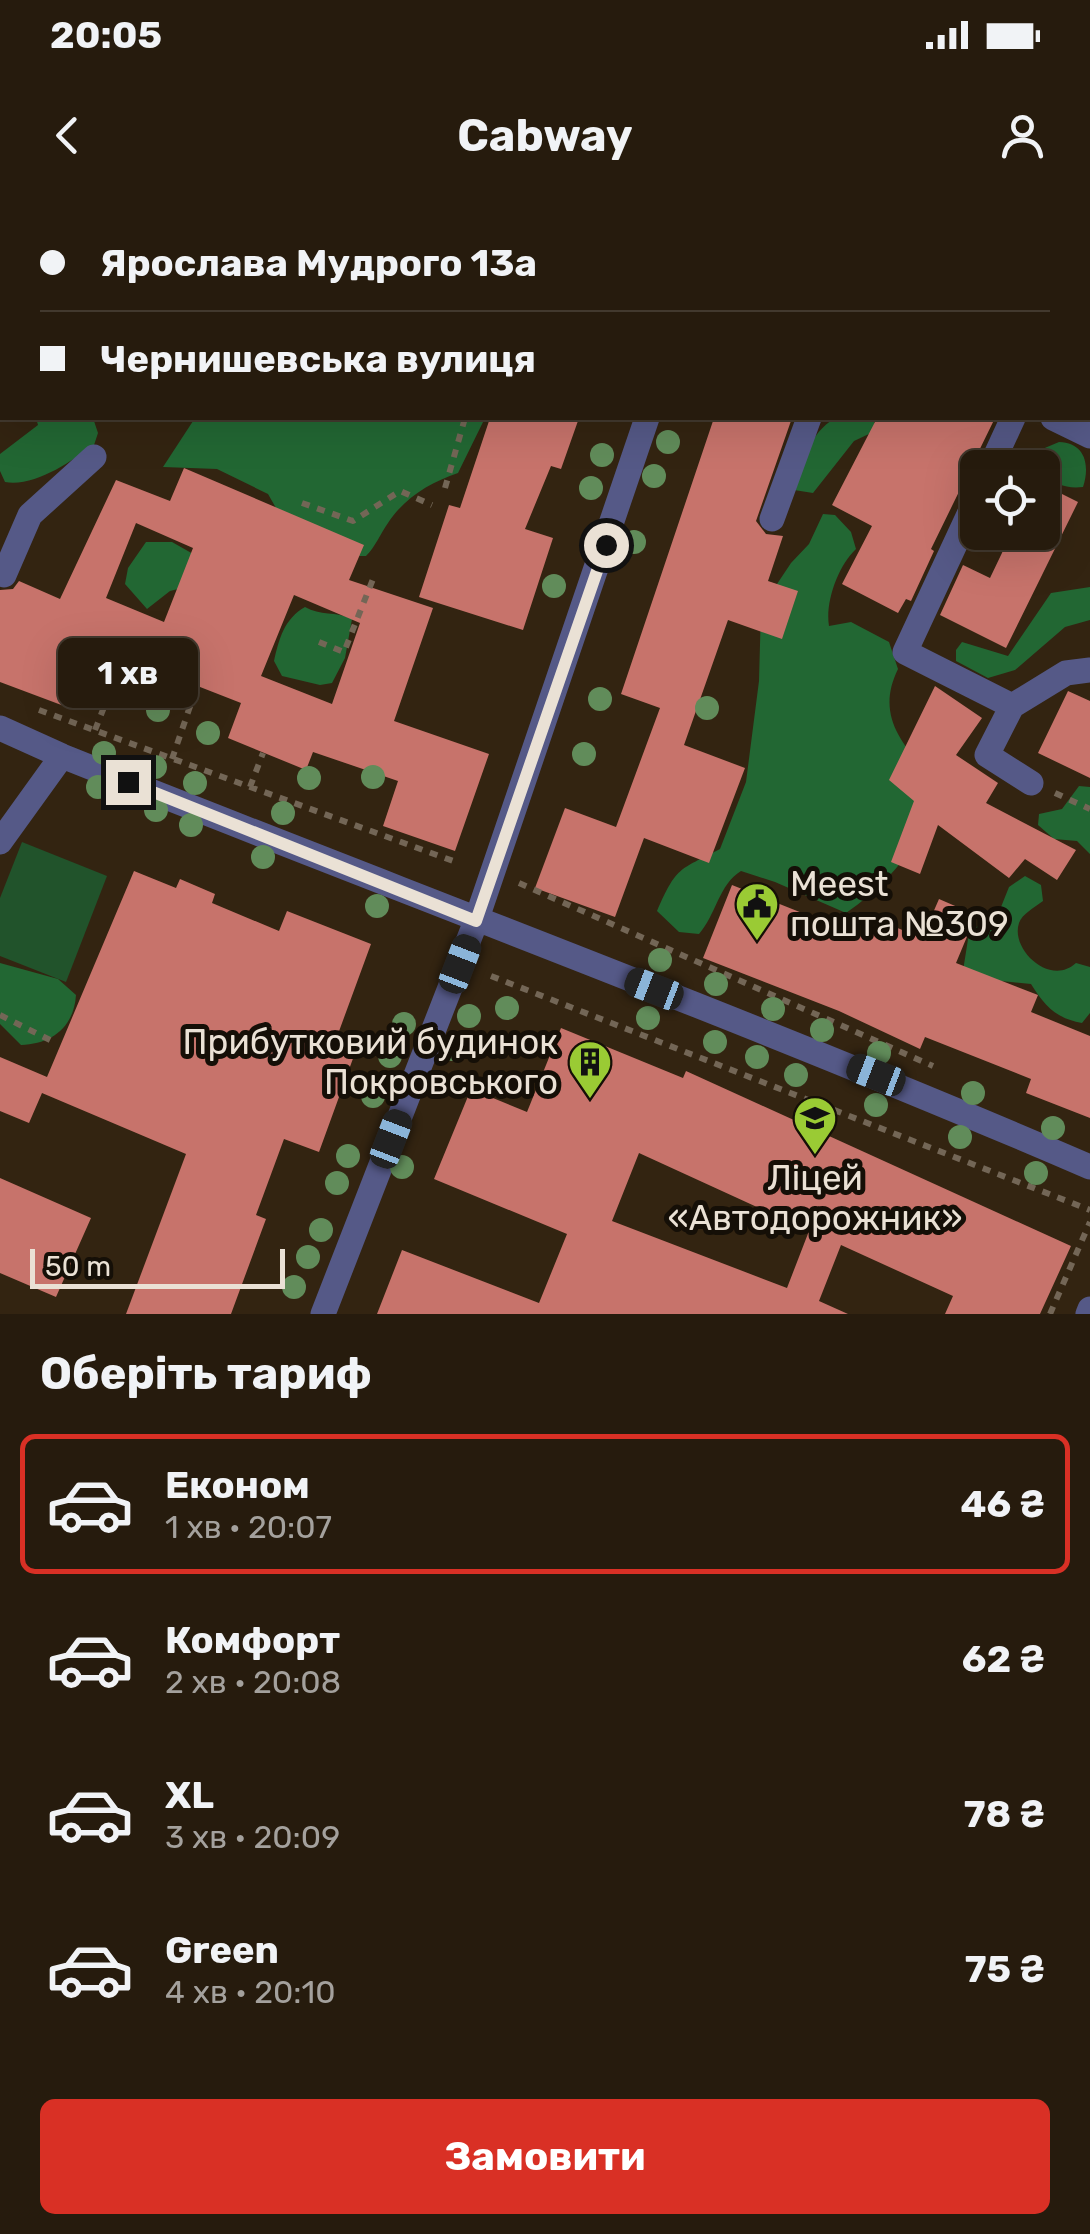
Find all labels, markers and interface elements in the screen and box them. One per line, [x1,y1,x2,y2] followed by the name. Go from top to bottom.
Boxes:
[50,12,162,58] text: 20:05
[40,108,95,163] icon: back
[995,108,1050,163] icon: person
[457,109,633,162] text: Cabway
[100,240,537,286] text: Ярослава Мудрого 13а
[100,336,536,382] text: Чернишевська вулиця
[960,450,1060,550] map controls
[960,450,1060,550] button: locate
[584,523,629,568] route start
[58,637,198,707] callout: 1 хв
[98,654,158,692] text: 1 хв
[106,760,151,805] route end
[790,863,1009,945] place label: Meest пошта №309
[734,881,780,942] public building icon: Meest пошта №309
[435,931,485,997] car
[621,964,687,1014] car
[183,1021,558,1103] place label: Прибутковий будинок Покровського
[567,1039,613,1100] building icon: Прибутковий будинок Покровського
[843,1050,909,1100] car
[792,1095,838,1156] school or university icon: Ліцей «Автодорожник»
[366,1106,416,1172] car
[667,1157,963,1239] place label: Ліцей «Автодорожник»
[30,1244,285,1288] scale bar
[45,1250,111,1283] text: 50 m
[40,1347,372,1400] text: Оберіть тариф
[45,1459,135,1549] icon: car
[165,1462,310,1508] text: Економ
[960,1481,1045,1527] text: 46 ₴
[165,1508,332,1546] text: 1 хв · 20:07
[45,1614,135,1704] icon: car
[165,1617,340,1663] text: Комфорт
[962,1636,1045,1682] text: 62 ₴
[165,1663,341,1701] text: 2 хв · 20:08
[45,1769,135,1859] icon: car
[165,1772,214,1818] text: XL
[964,1791,1045,1837] text: 78 ₴
[165,1818,340,1856] text: 3 хв · 20:09
[45,1924,135,2014] icon: car
[165,1927,279,1973] text: Green
[965,1946,1045,1992] text: 75 ₴
[165,1973,335,2011] text: 4 хв · 20:10
[40,2099,1050,2214] button: Замовити

